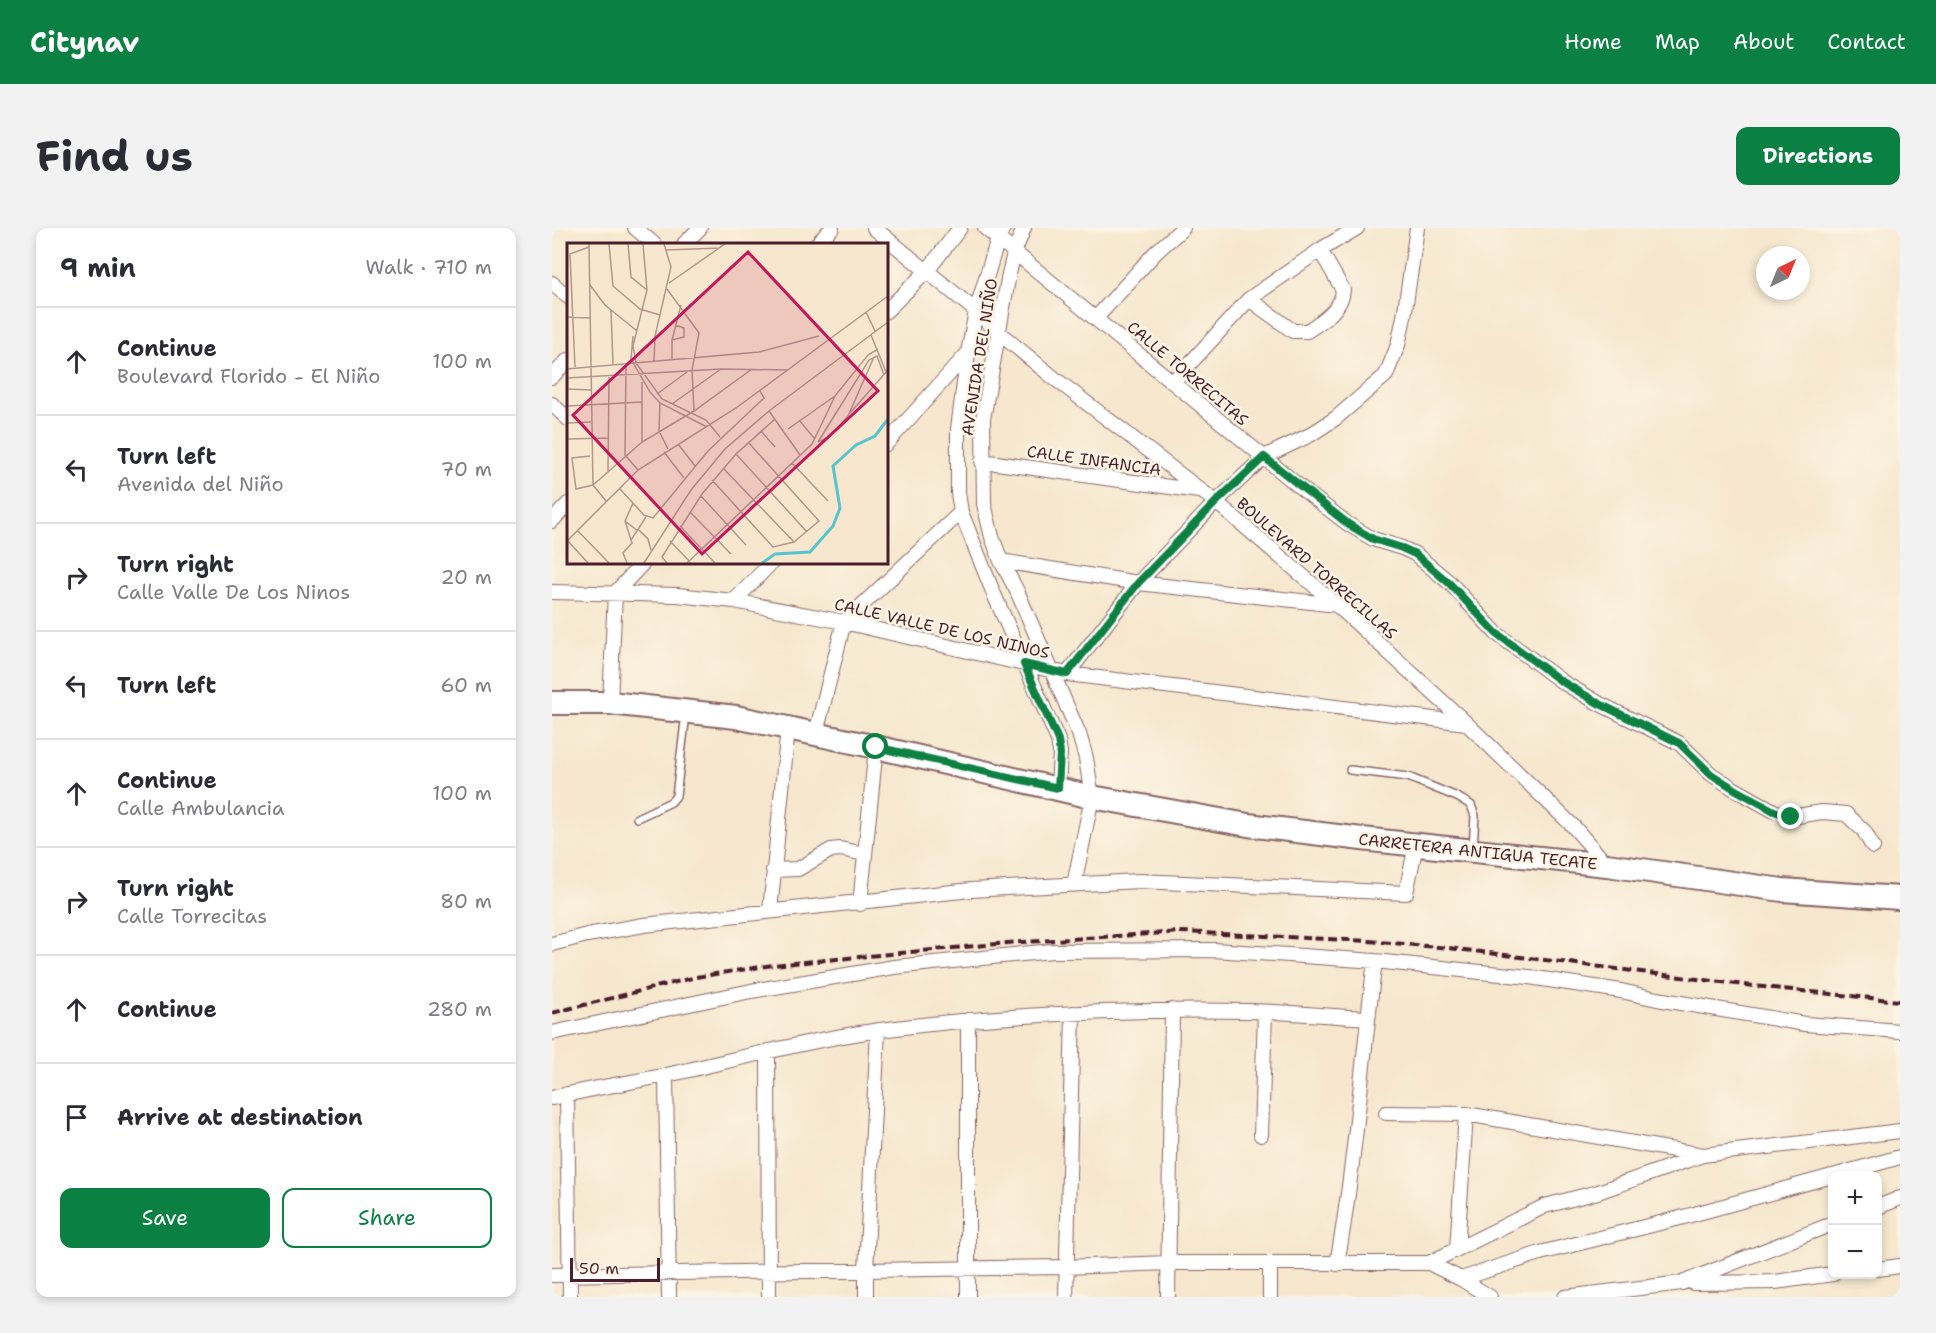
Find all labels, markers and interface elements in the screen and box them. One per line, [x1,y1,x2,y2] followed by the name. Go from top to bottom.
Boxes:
[30,23,139,61] text: Citynav
[1564,28,1622,56] text: Home
[1655,28,1700,56] text: Map
[1733,28,1794,56] text: About
[1827,28,1906,56] text: Contact
[1736,127,1900,185] button: Directions
[36,128,193,184] text: Find us
[567,243,888,564] inset map
[1756,246,1810,300] north arrow
[60,250,136,285] text: 9 min
[366,254,492,280] text: Walk · 710 m
[956,277,1002,437] street label: AVENIDA DEL NIÑO
[1123,316,1253,430] street label: CALLE TORRECITAS
[117,334,217,363] text: Continue
[60,345,93,378] icon: ahead
[432,348,492,374] text: 100 m
[117,363,380,389] text: Boulevard Florido - El Niño
[1025,441,1162,480] street label: CALLE INFANCIA
[117,442,216,471] text: Turn left
[60,453,93,486] icon: left
[440,456,492,482] text: 70 m
[117,471,284,497] text: Avenida del Niño
[1232,493,1401,644] street label: BOULEVARD TORRECILLAS
[117,550,234,579] text: Turn right
[60,561,93,594] icon: right
[441,564,492,590] text: 20 m
[117,579,350,605] text: Calle Valle De Los Ninos
[832,594,1051,663] street label: CALLE VALLE DE LOS NINOS
[60,669,93,702] icon: left
[117,671,216,700] text: Turn left
[440,672,492,698] text: 60 m
[862,733,888,759] route start
[117,766,217,795] text: Continue
[60,777,93,810] icon: ahead
[432,780,492,806] text: 100 m
[117,795,284,821] text: Calle Ambulancia
[1777,803,1803,829] route end
[1358,829,1598,874] street label: CARRETERA ANTIGUA TECATE
[117,874,234,903] text: Turn right
[60,885,93,918] icon: right
[440,888,492,914] text: 80 m
[117,903,267,929] text: Calle Torrecitas
[60,993,93,1026] icon: ahead
[117,995,217,1024] text: Continue
[427,996,492,1022] text: 280 m
[60,1101,93,1134] icon: arrive
[117,1103,363,1132] text: Arrive at destination
[1828,1171,1882,1279] map controls
[1828,1171,1882,1225] button: +
[60,1188,270,1248] button: Save
[282,1188,492,1248] button: Share
[1828,1225,1882,1279] button: −
[570,1255,660,1282] scale bar
[579,1258,619,1279] text: 50 m

